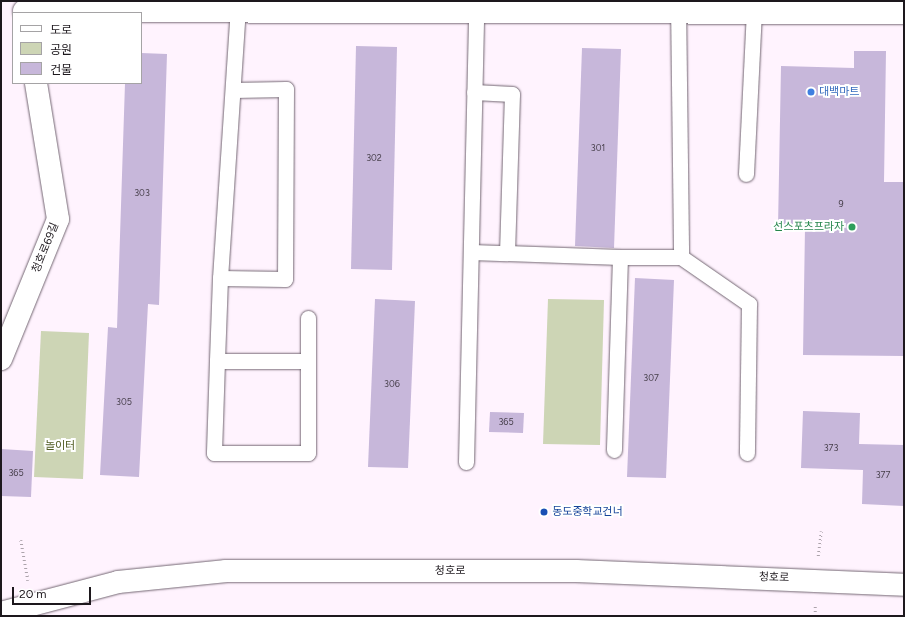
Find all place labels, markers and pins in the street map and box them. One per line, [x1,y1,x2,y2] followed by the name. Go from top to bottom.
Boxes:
[819,85,859,99] place label: 대백마트
[806,87,816,97] marker: 대백마트
[773,220,844,234] place label: 선스포츠프라자
[847,222,857,232] marker: 선스포츠프라자
[552,505,623,519] place label: 동도중학교건너
[539,507,549,517] marker: 동도중학교건너

